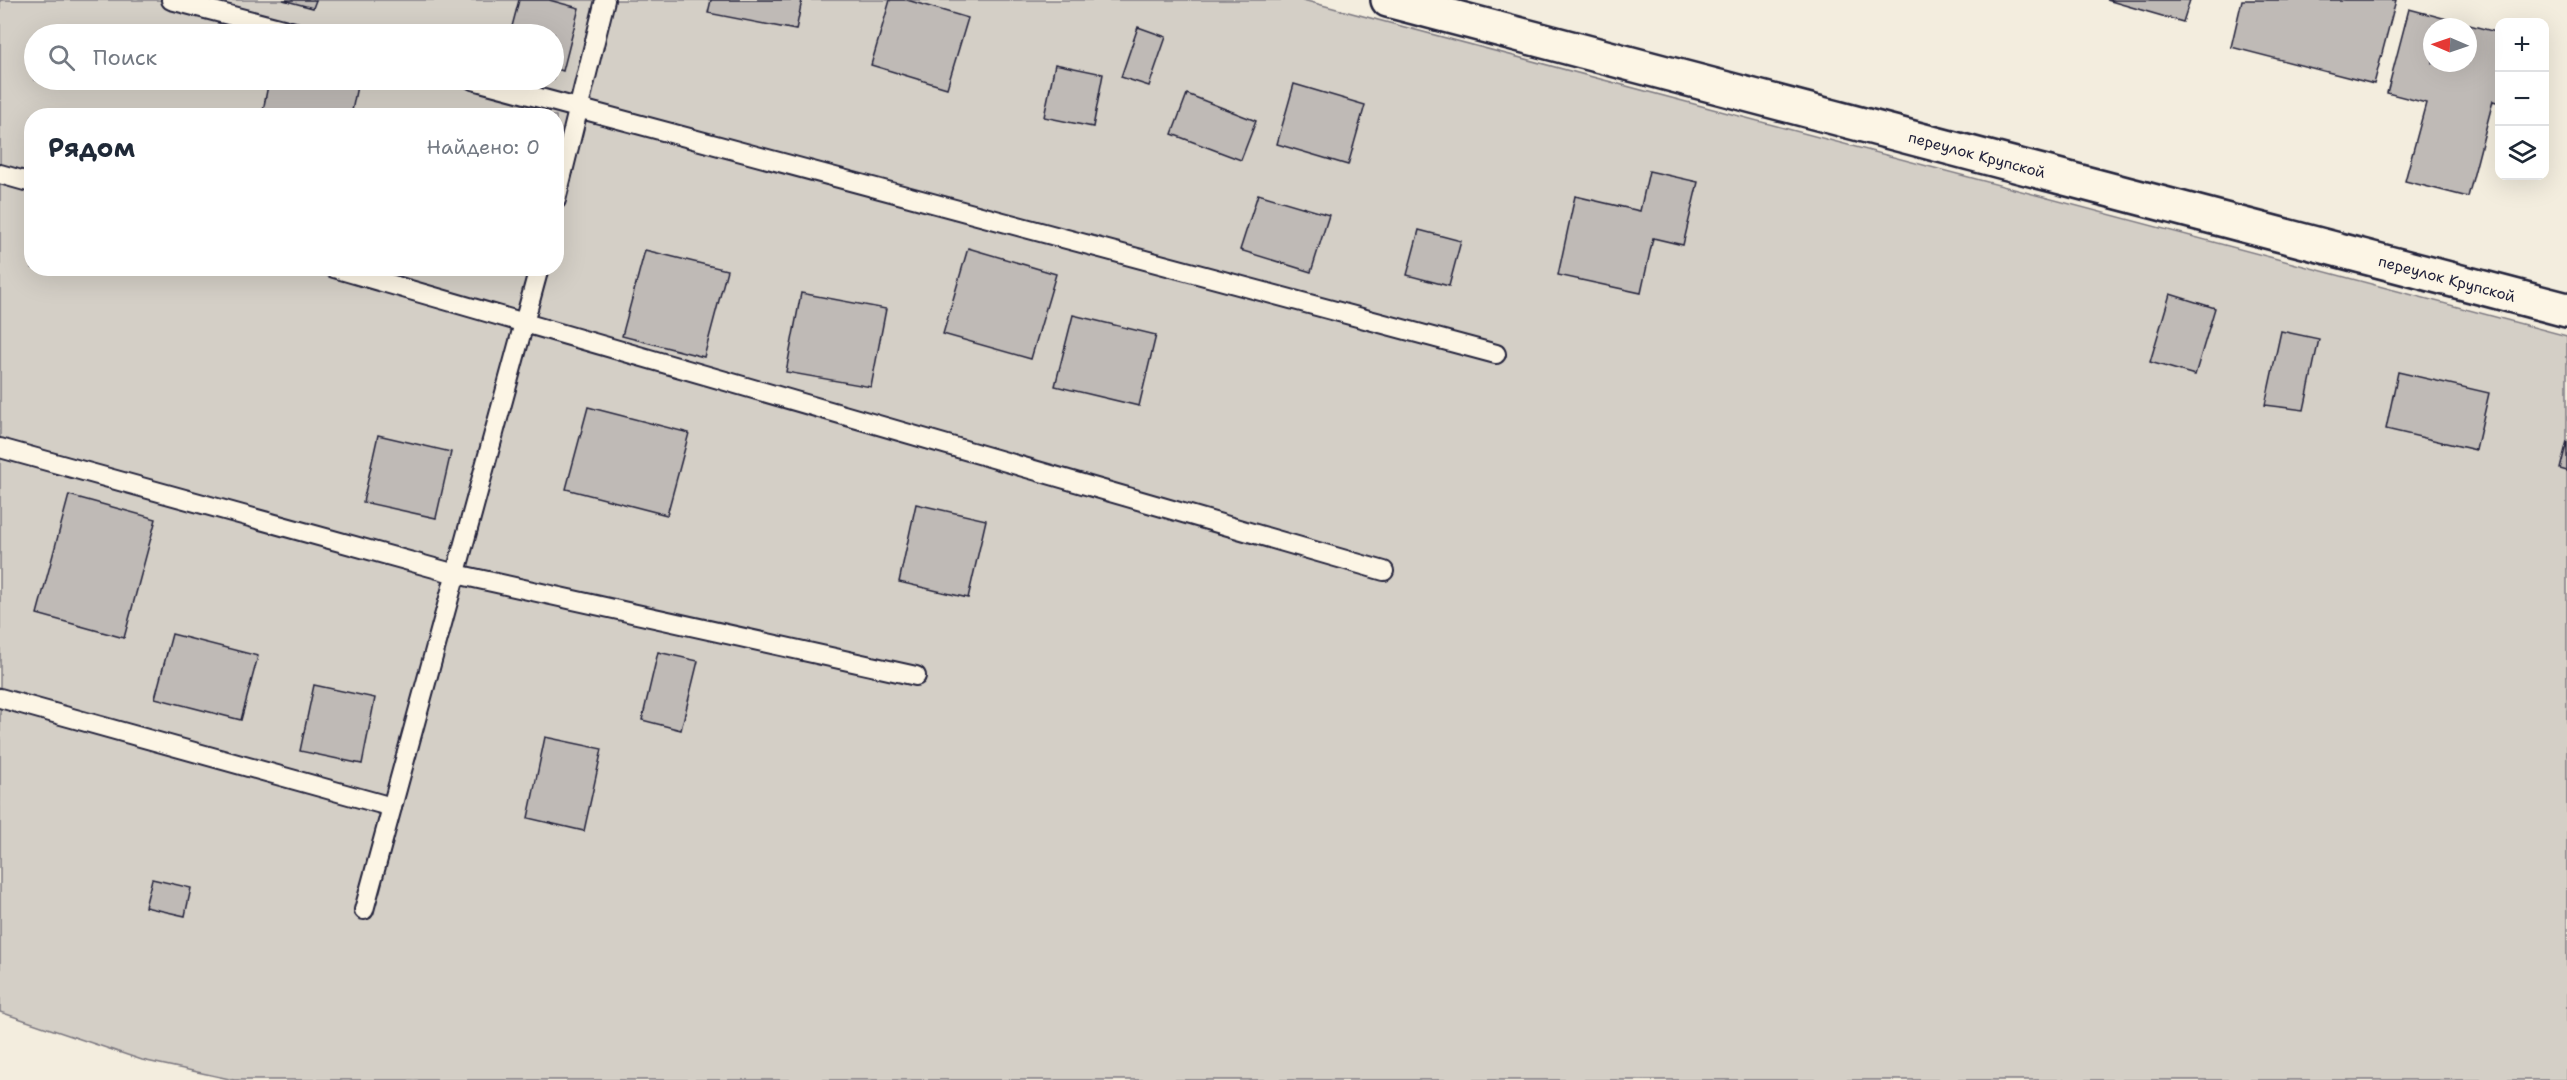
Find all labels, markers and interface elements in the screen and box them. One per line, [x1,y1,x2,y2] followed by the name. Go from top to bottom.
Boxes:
[2423,18,2477,72] north arrow
[2495,18,2549,180] map controls
[2495,18,2549,72] button: +
[24,24,564,90] search box
[45,41,78,74] icon: search
[93,43,157,72] text: Поиск
[2495,72,2549,126] button: −
[2495,126,2549,180] button: layers
[1906,127,2048,183] street label: переулок Крупской
[48,130,135,165] text: Рядом
[427,134,540,160] text: Найдено: 0
[2376,251,2518,307] street label: переулок Крупской

